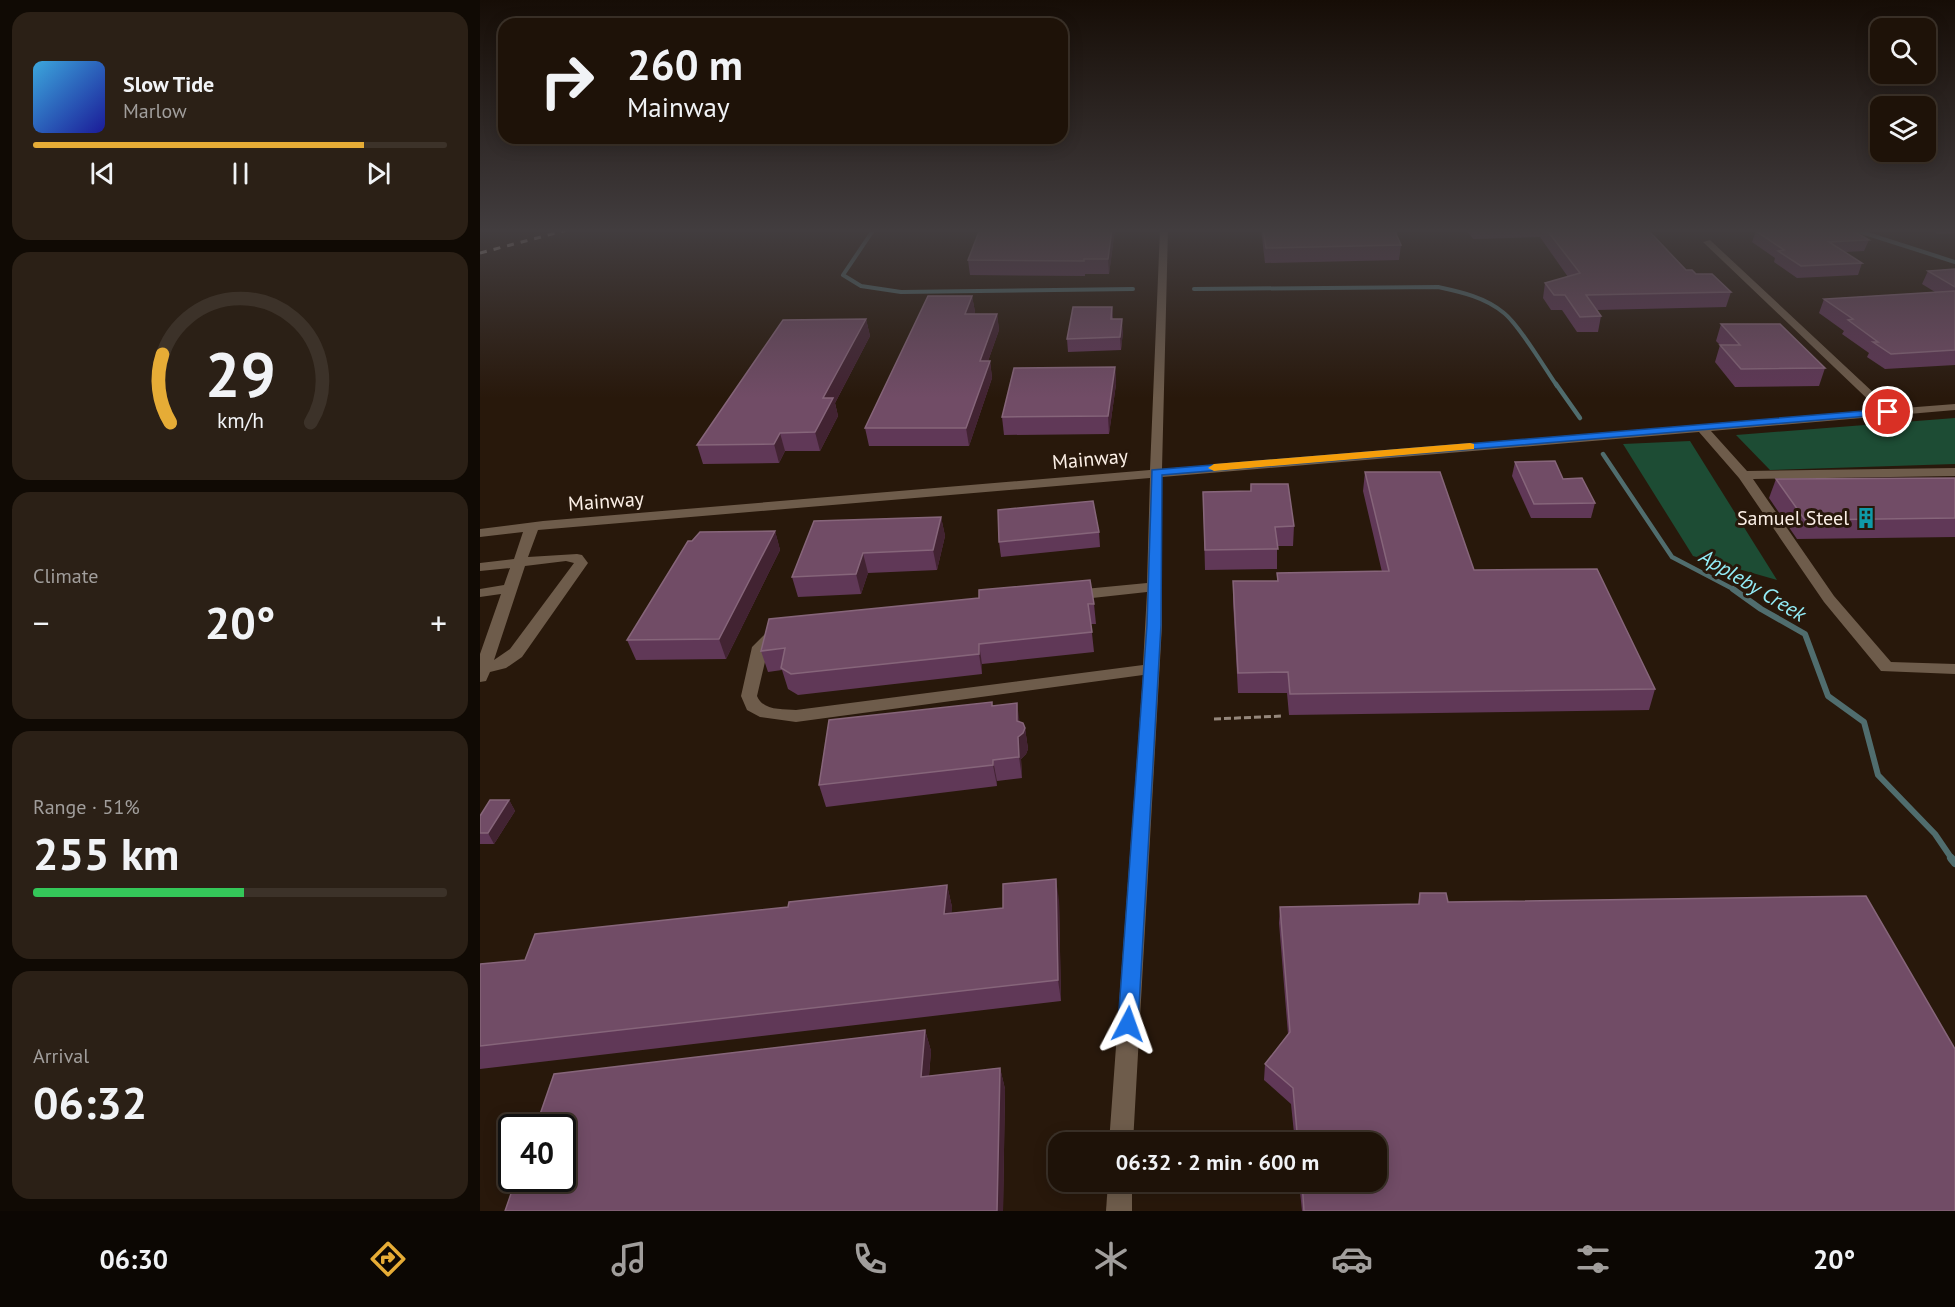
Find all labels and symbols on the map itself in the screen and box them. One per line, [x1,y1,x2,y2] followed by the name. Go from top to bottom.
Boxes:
[1862,386,1913,437] pin
[1051,443,1130,475] street label: Mainway
[567,485,645,517] street label: Mainway
[1737,505,1849,531] place label: Samuel Steel
[1854,506,1878,530] building icon: Samuel Steel
[1694,542,1813,628] water label: Appleby Creek
[1096,992,1160,1056] position arrow
[498,1114,576,1192] speed limit sign: 40

